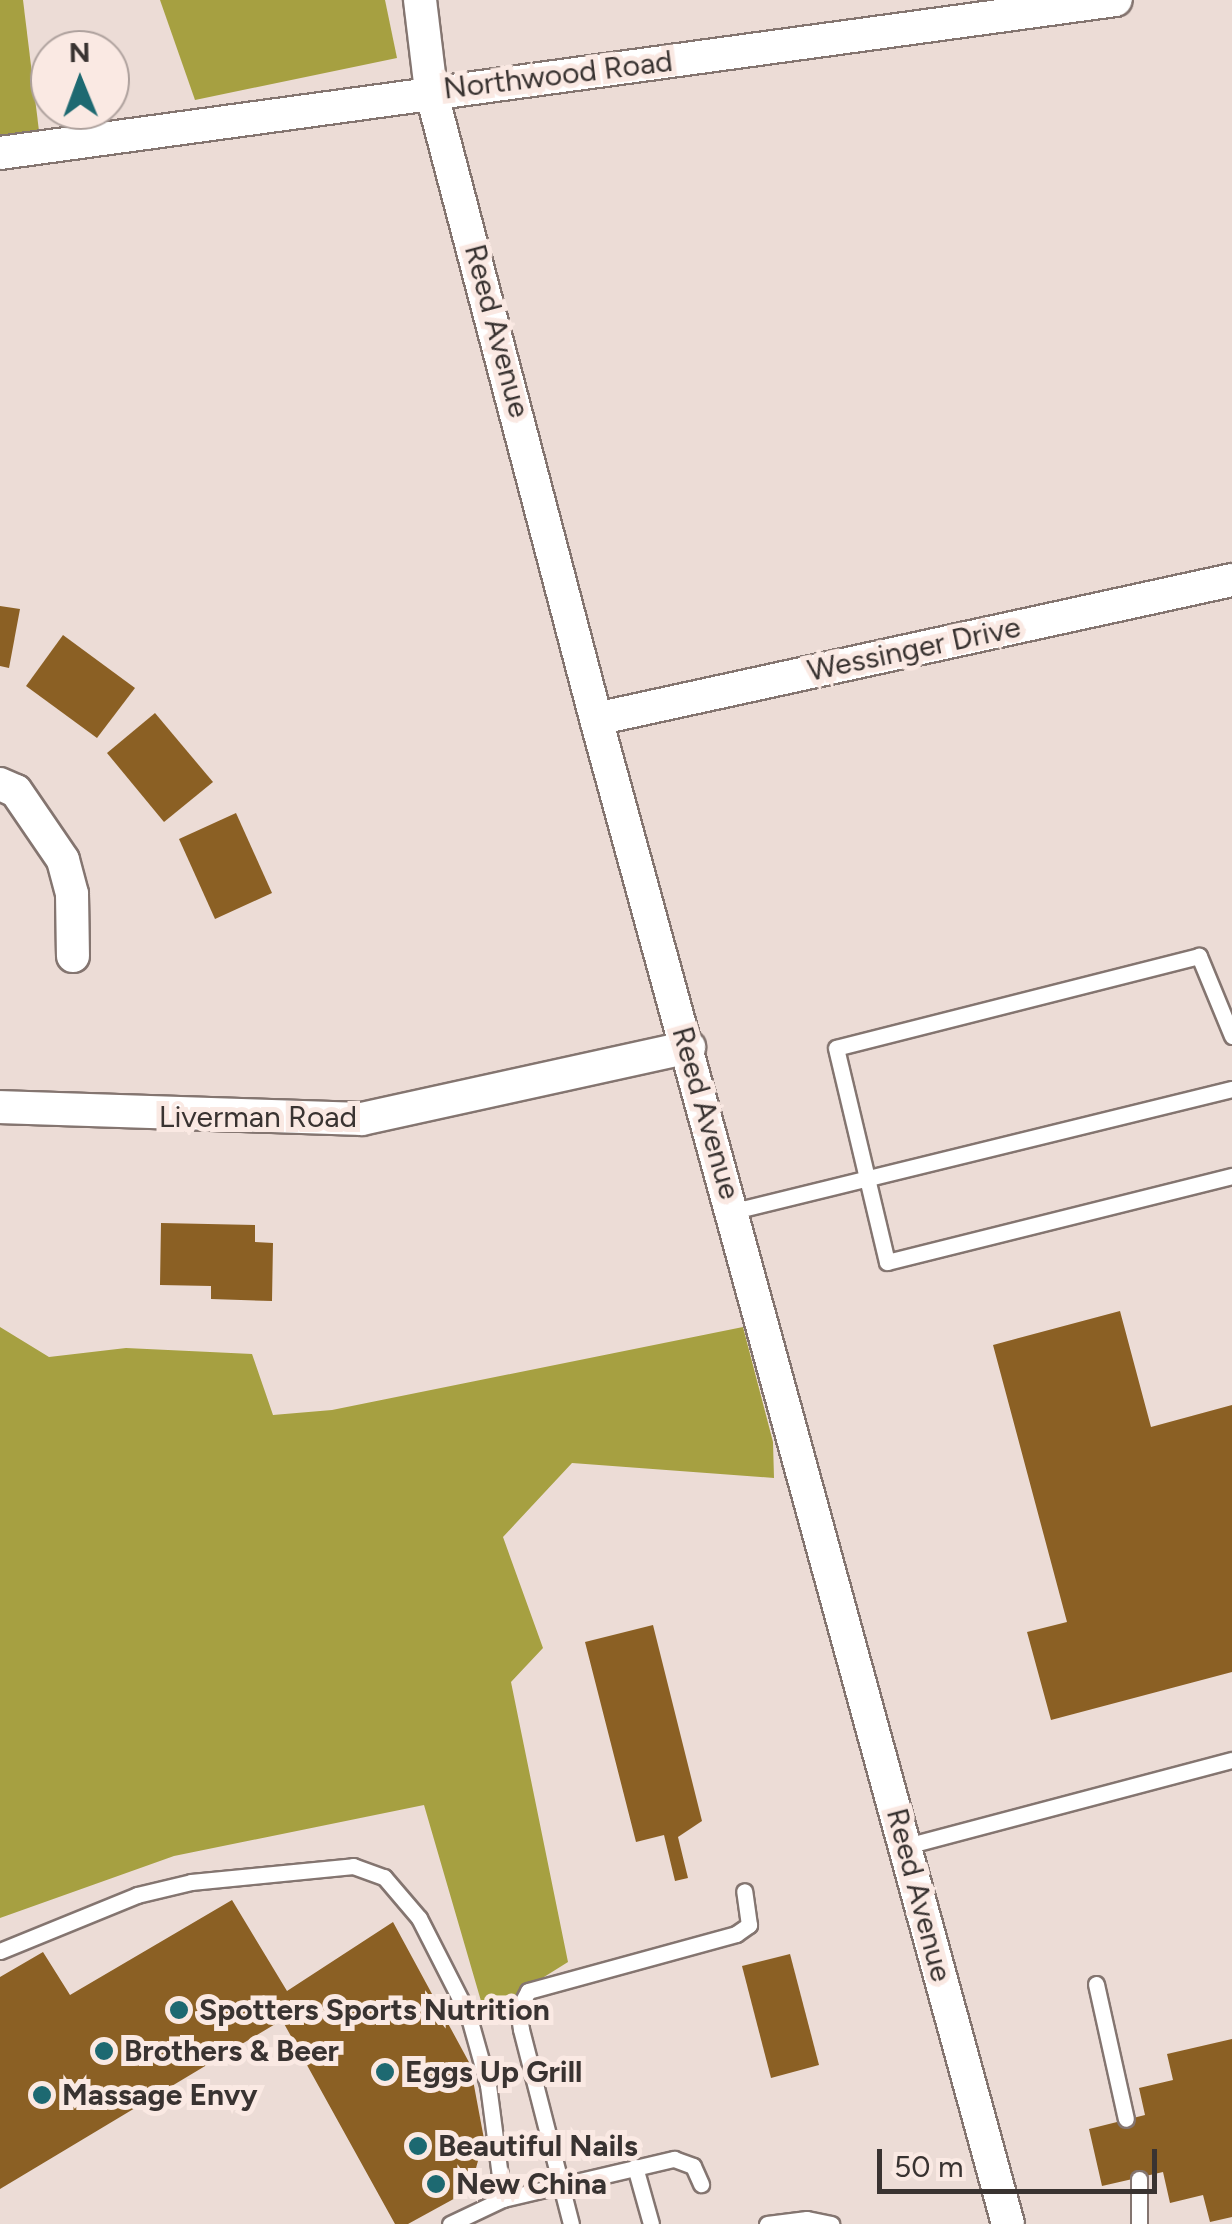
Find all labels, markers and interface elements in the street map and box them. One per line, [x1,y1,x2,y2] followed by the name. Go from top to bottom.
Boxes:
[30,30,130,130] north arrow
[68,35,91,69] text: N
[441,43,675,107] street label: Northwood Road
[457,240,537,422] street label: Reed Avenue
[804,609,1024,689] street label: Wessinger Drive
[664,1022,748,1204] street label: Reed Avenue
[159,1099,357,1135] street label: Liverman Road
[879,1804,959,1986] street label: Reed Avenue
[199,1992,550,2028] place label: Spotters Sports Nutrition
[168,1999,190,2021] marker: Spotters Sports Nutrition
[124,2033,339,2069] place label: Brothers & Beer
[93,2040,115,2062] marker: Brothers & Beer
[405,2054,582,2090] place label: Eggs Up Grill
[374,2061,396,2083] marker: Eggs Up Grill
[62,2077,258,2113] place label: Massage Envy
[31,2084,53,2106] marker: Massage Envy
[438,2128,638,2164] place label: Beautiful Nails
[882,2129,1162,2191] scale bar
[407,2135,429,2157] marker: Beautiful Nails
[894,2148,963,2185] text: 50 m
[456,2166,607,2202] place label: New China
[425,2173,447,2195] marker: New China

